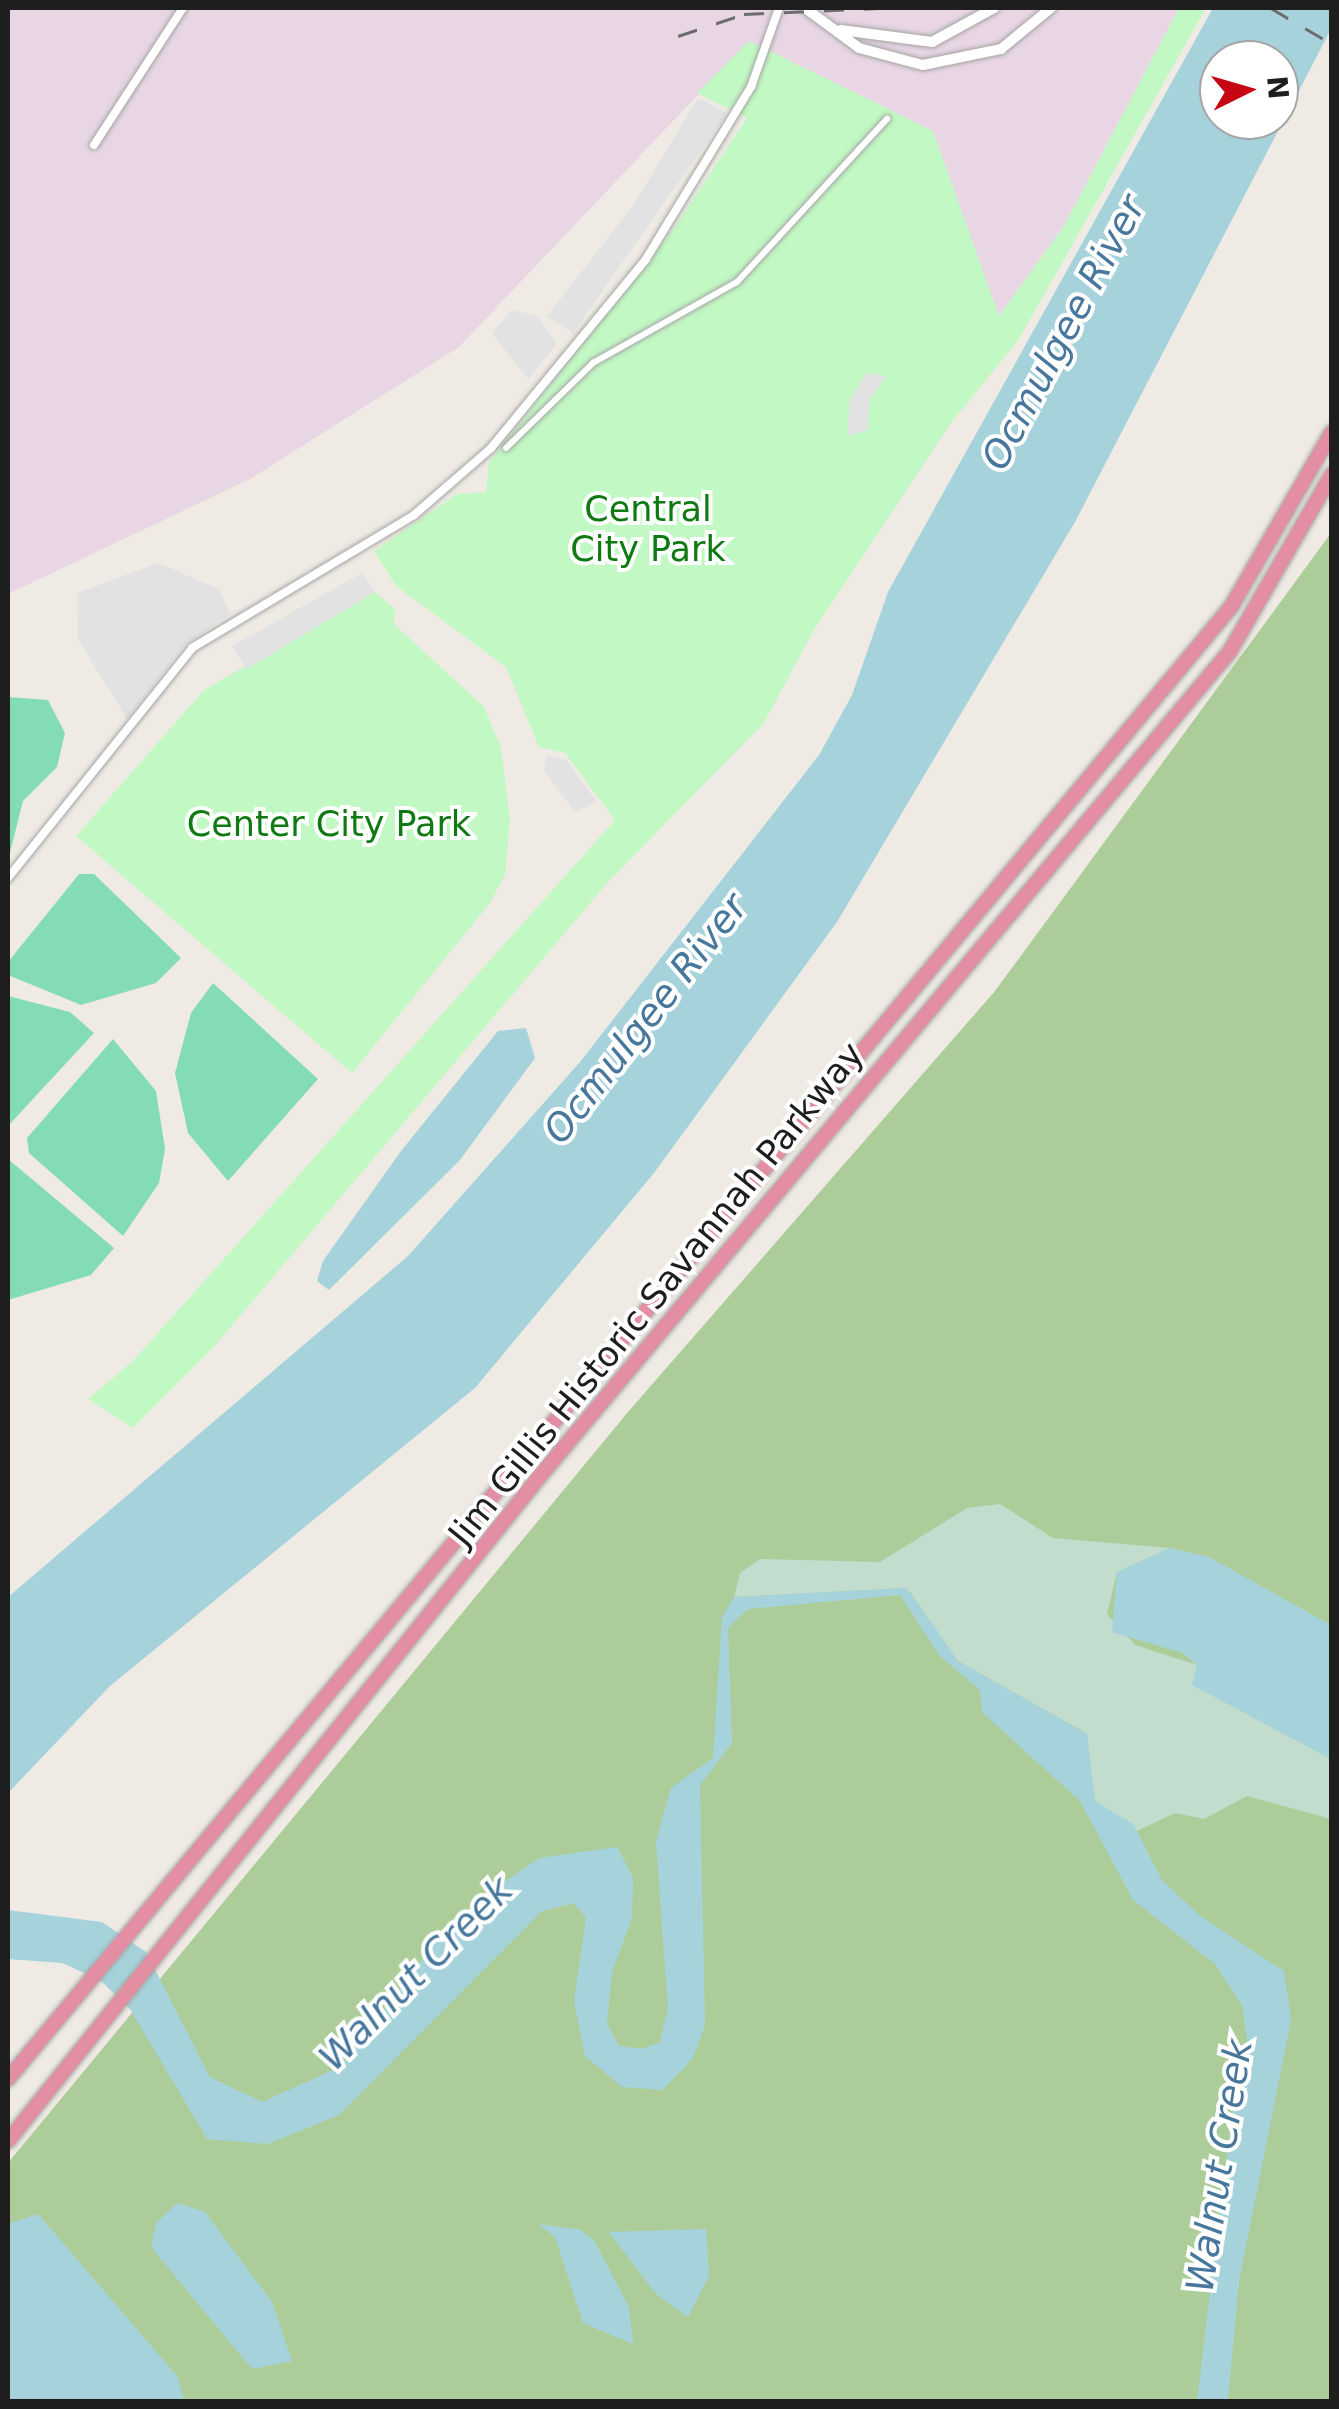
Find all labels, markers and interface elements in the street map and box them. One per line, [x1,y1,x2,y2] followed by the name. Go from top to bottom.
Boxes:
[1199,40,1299,140] north arrow
[1260,74,1295,101] text: N
[973,188,1155,478] water label: Ocmulgee River
[570,488,726,570] park label: Central City Park
[187,803,471,845] park label: Center City Park
[534,885,758,1153] water label: Ocmulgee River
[440,1034,872,1554] street label: Jim Gillis Historic Savannah Parkway
[310,1868,522,2080] water label: Walnut Creek
[1178,2036,1262,2296] water label: Walnut Creek

